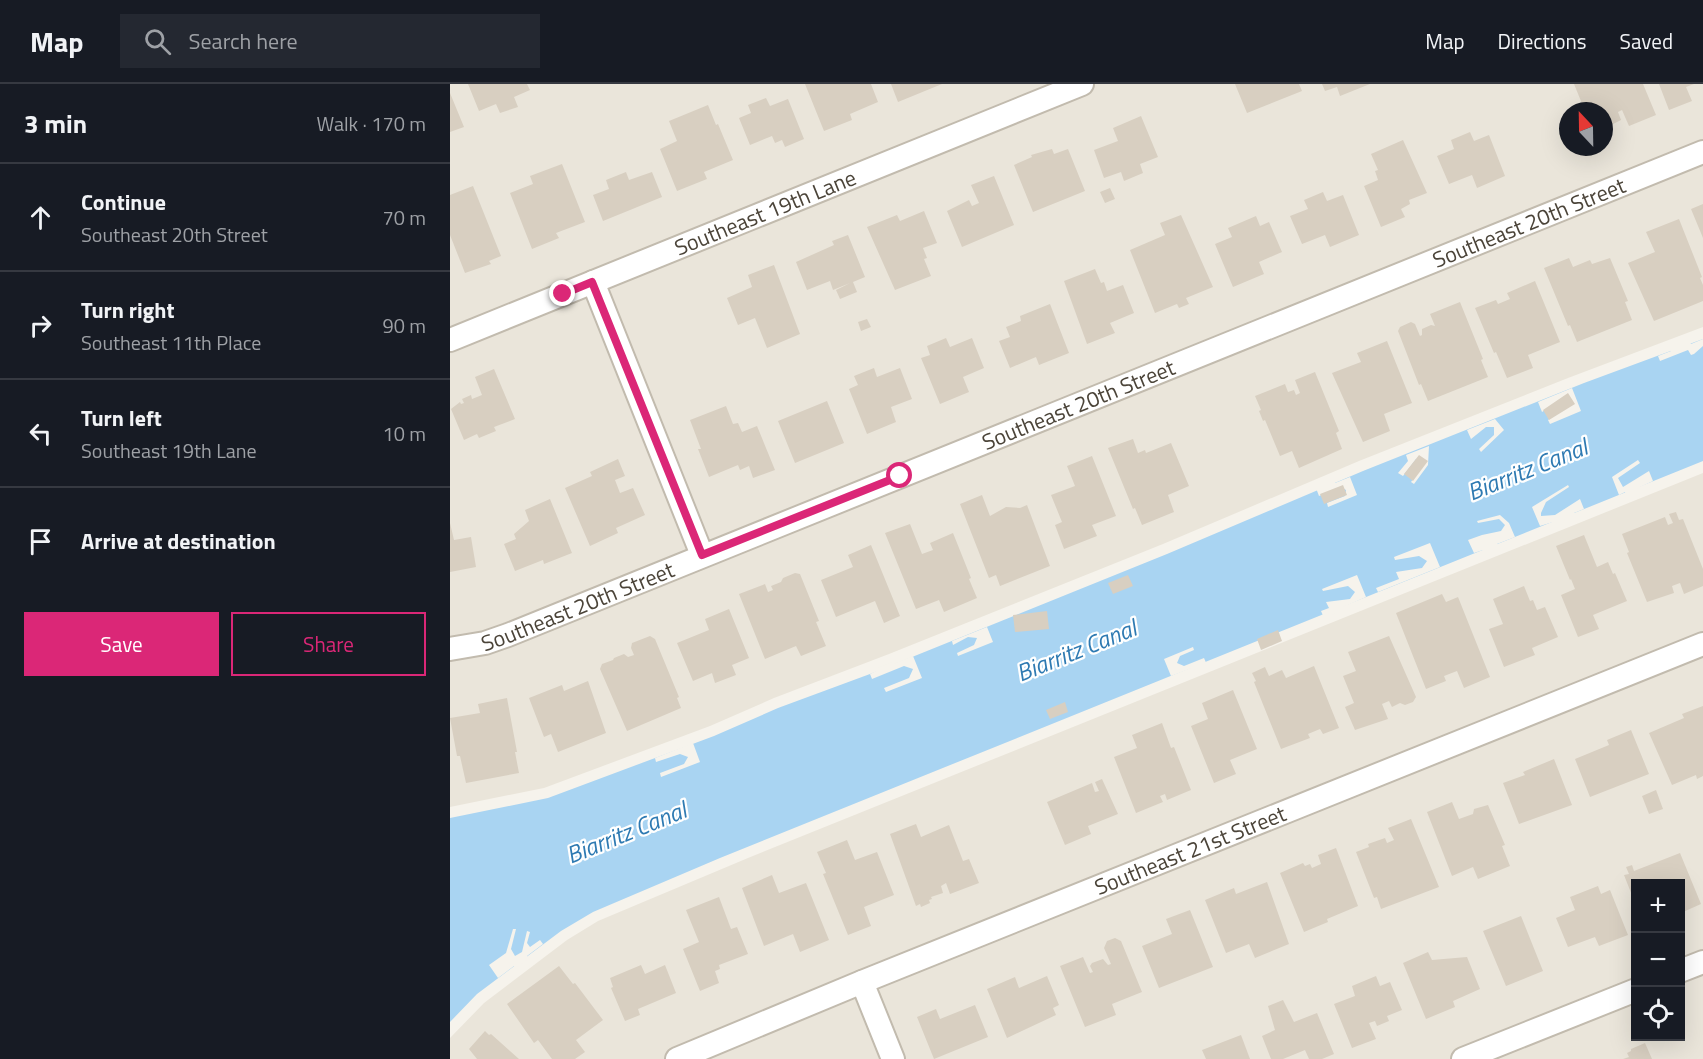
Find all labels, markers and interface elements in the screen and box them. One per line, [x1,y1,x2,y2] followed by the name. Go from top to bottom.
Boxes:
[120,14,540,68] search box
[30,20,84,63] text: Map
[189,24,298,58] text: Search here
[141,25,174,58] icon: search
[1425,25,1465,57] text: Map
[1498,25,1587,57] text: Directions
[1620,25,1673,57] text: Saved
[1559,102,1613,156] north arrow
[24,104,87,143] text: 3 min
[317,108,426,139] text: Walk · 170 m
[669,160,861,264] street label: Southeast 19th Lane
[1427,168,1631,277] street label: Southeast 20th Street
[81,185,166,219] text: Continue
[24,201,57,234] icon: ahead
[382,202,426,233] text: 70 m
[81,219,268,250] text: Southeast 20th Street
[549,280,575,306] route end
[81,293,175,327] text: Turn right
[24,309,57,342] icon: right
[382,310,426,341] text: 90 m
[81,327,261,358] text: Southeast 11th Place
[977,350,1180,459] street label: Southeast 20th Street
[81,401,162,435] text: Turn left
[24,417,57,450] icon: left
[382,418,426,449] text: 10 m
[1461,427,1595,509] water label: Biarritz Canal
[81,435,257,466] text: Southeast 19th Lane
[886,462,912,488] route start
[81,524,276,558] text: Arrive at destination
[24,525,57,558] icon: arrive
[476,552,680,660] street label: Southeast 20th Street
[1010,608,1144,690] water label: Biarritz Canal
[24,612,219,676] button: Save
[231,612,426,676] button: Share
[560,790,694,872] water label: Biarritz Canal
[1089,796,1291,904] street label: Southeast 21st Street
[1631,879,1685,1041] map controls
[1631,879,1685,933] button: +
[1631,933,1685,987] button: −
[1631,987,1685,1041] button: locate

